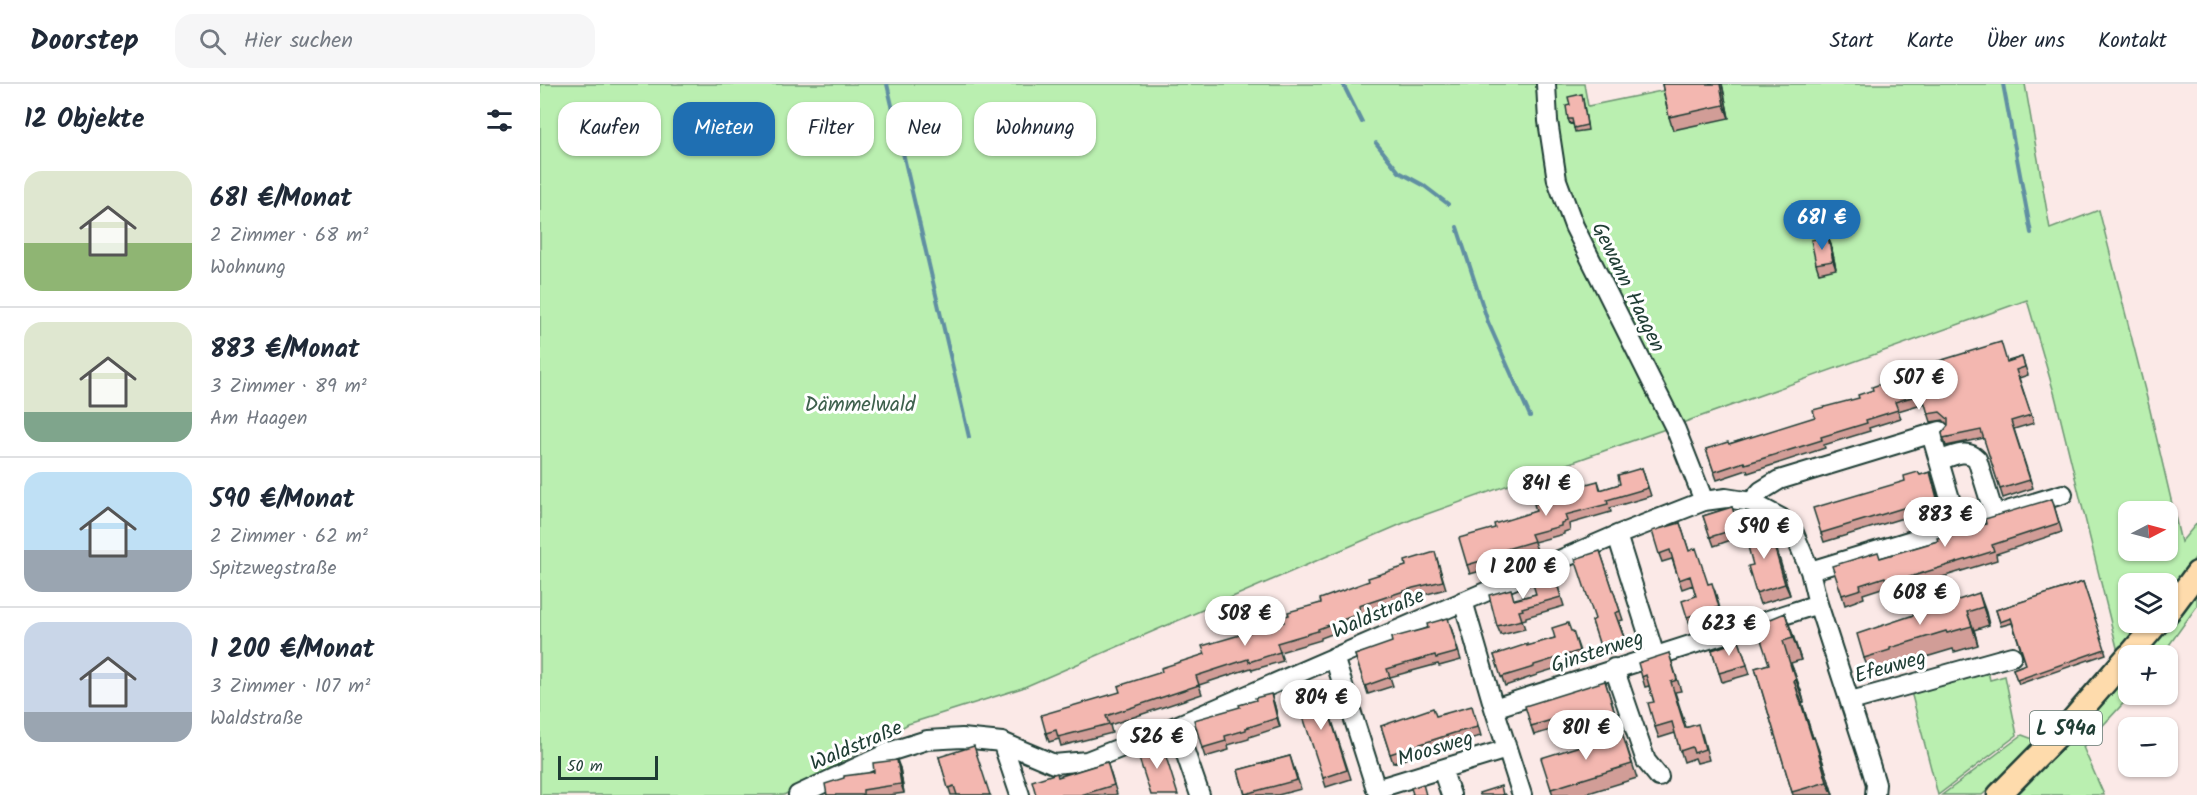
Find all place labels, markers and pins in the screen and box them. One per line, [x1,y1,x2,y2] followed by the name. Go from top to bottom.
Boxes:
[1780,200,1864,251] pin: 681 €
[1877,360,1961,411] pin: 507 €
[1504,466,1588,517] pin: 841 €
[1903,497,1987,548] pin: 883 €
[1722,509,1806,560] pin: 590 €
[1468,549,1578,600] pin: 1 200 €
[1878,575,1962,626] pin: 608 €
[1203,596,1287,647] pin: 508 €
[1687,606,1771,657] pin: 623 €
[1279,680,1363,731] pin: 804 €
[1544,710,1628,761] pin: 801 €
[1115,719,1199,770] pin: 526 €

